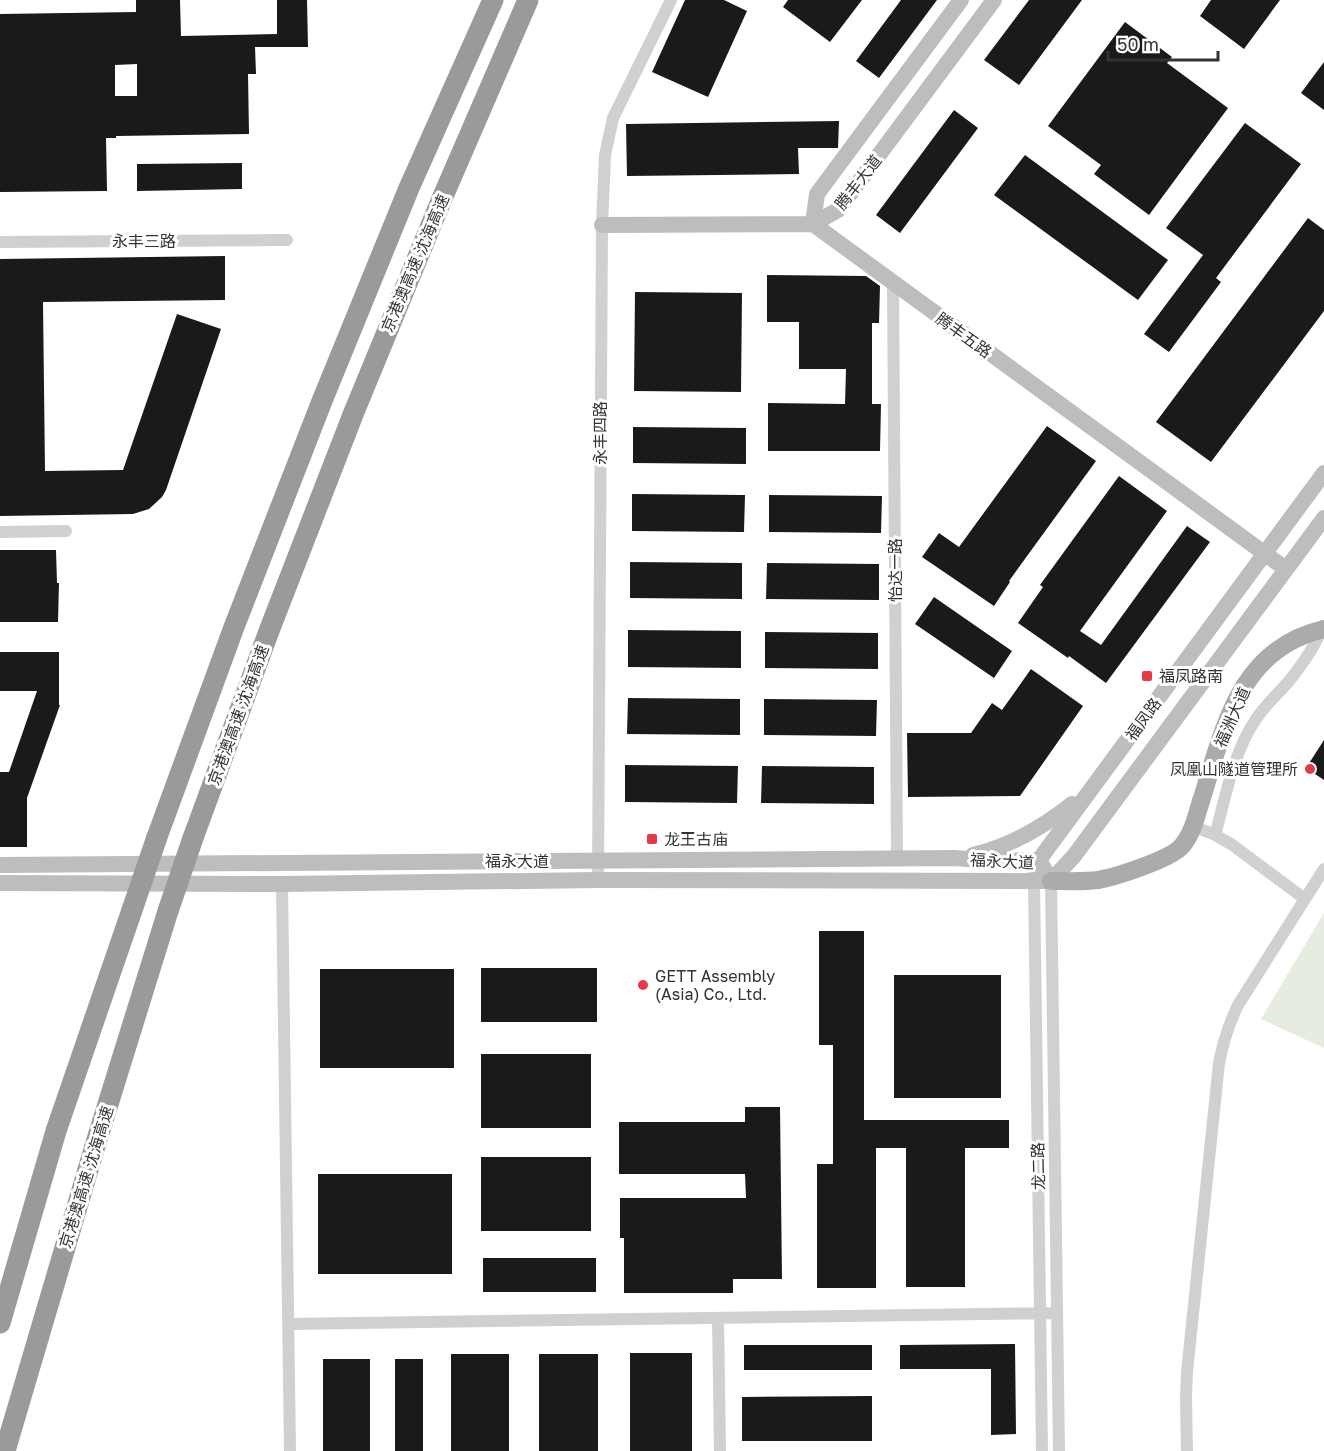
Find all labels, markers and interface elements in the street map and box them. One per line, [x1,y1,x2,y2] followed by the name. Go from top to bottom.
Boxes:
[1108,24,1218,62] scale bar
[1117,33,1159,55] text: 50 m
[830,151,886,213] street label: 腾丰大道
[377,191,453,335] street label: 京港澳高速 沈海高速
[112,231,176,251] street label: 永丰三路
[932,308,996,362] street label: 腾丰五路
[590,401,610,465] street label: 永丰四路
[885,538,905,602] street label: 怡达一路
[203,642,273,788] street label: 京港澳高速 沈海高速
[1159,666,1223,686] place label: 福凤路南
[1140,669,1154,683] marker: 福凤路南
[1210,684,1254,750] street label: 福洲大道
[1121,694,1165,744] street label: 福凤路
[1170,759,1298,779] place label: 凤凰山隧道管理所
[1303,762,1317,776] marker: 凤凰山隧道管理所
[664,829,728,849] place label: 龙王古庙
[645,832,659,846] marker: 龙王古庙
[970,849,1034,873] street label: 福永大道
[485,851,549,871] street label: 福永大道
[655,966,775,1004] place label: GETT Assembly (Asia) Co., Ltd.
[636,978,650,992] marker: GETT Assembly (Asia) Co., Ltd.
[55,1103,117,1251] street label: 京港澳高速 沈海高速
[1028,1142,1048,1190] street label: 龙二路

